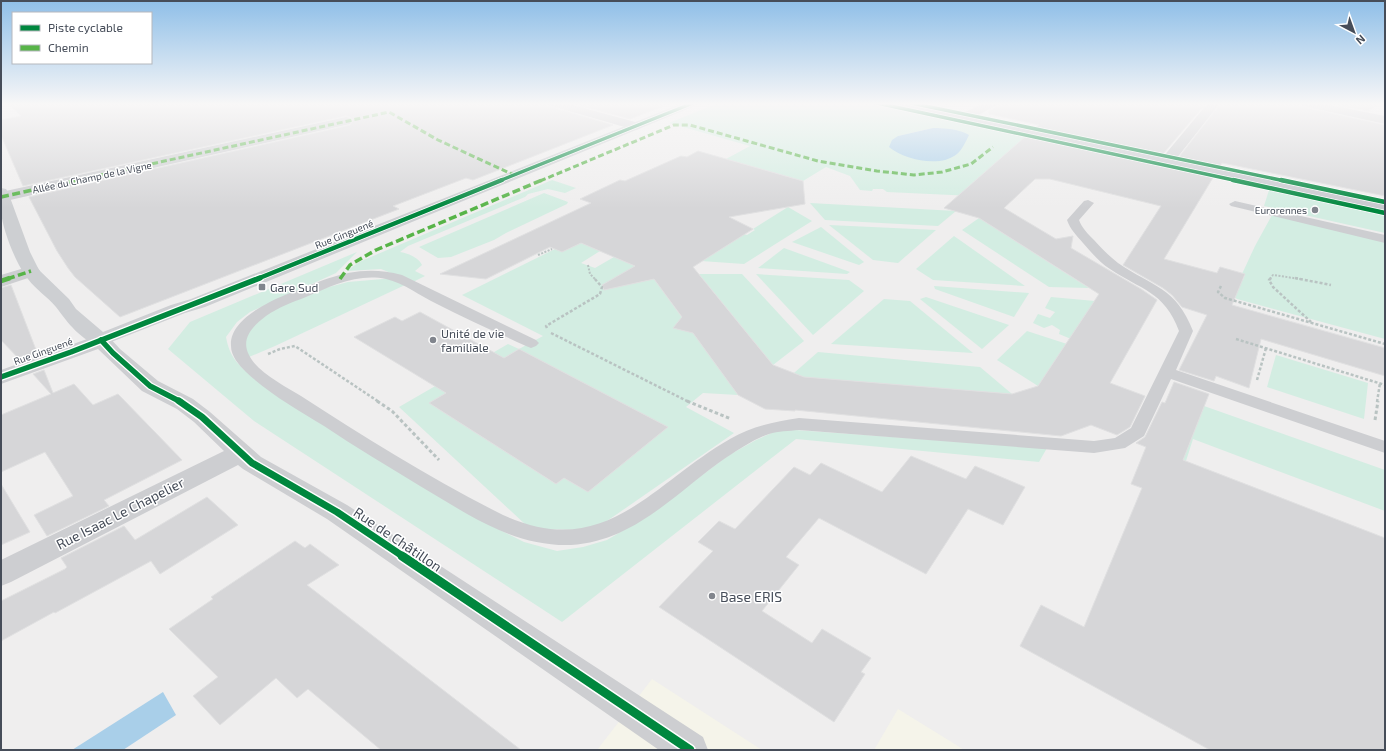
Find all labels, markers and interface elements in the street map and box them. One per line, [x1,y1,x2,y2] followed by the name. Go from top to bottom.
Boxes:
[12,12,152,64] legend
[1334,12,1374,52] north arrow
[48,20,123,34] text: Piste cyclable
[1354,32,1368,47] text: N
[48,40,89,54] text: Chemin
[31,158,153,196] street label: Allée du Champ de la Vigne
[1255,204,1307,216] place label: Eurorennes
[1310,205,1320,215] marker: Eurorennes
[313,217,375,251] street label: Rue Ginguené
[270,280,318,294] place label: Gare Sud
[257,282,267,292] marker: Gare Sud
[441,326,504,354] place label: Unité de vie familiale
[12,335,74,367] street label: Rue Ginguené
[428,335,438,345] marker: Unité de vie familiale
[53,473,187,553] street label: Rue Isaac Le Chapelier
[351,503,445,575] street label: Rue de Châtillon
[720,588,782,605] place label: Base ERIS
[707,591,717,601] marker: Base ERIS

